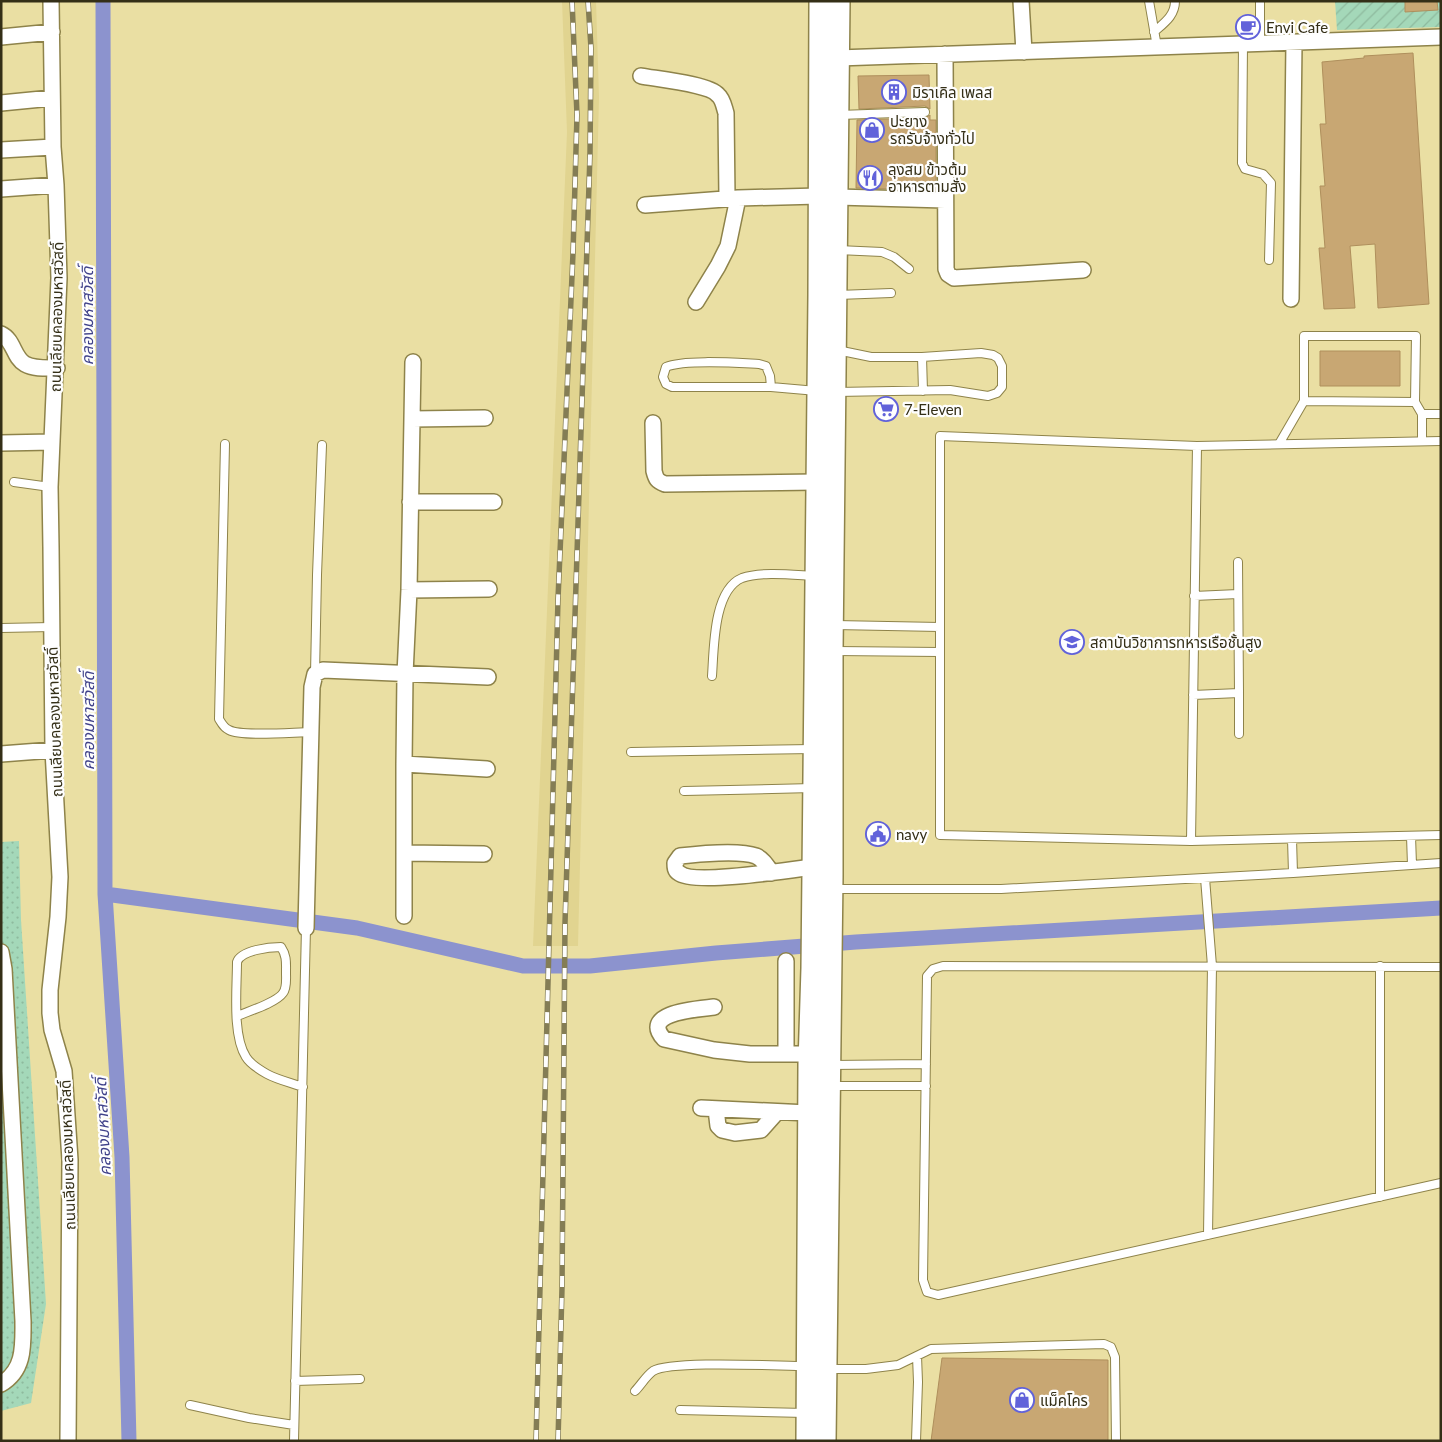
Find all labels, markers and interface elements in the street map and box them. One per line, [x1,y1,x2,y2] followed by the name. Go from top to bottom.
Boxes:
[1235,14,1261,40] cafe icon: Envi Cafe
[1266,18,1328,36] place label: Envi Cafe
[881,79,907,105] building icon: มิราเคิล เพลส
[912,83,993,101] place label: มิราเคิล เพลส
[890,112,975,147] place label: ปะยาง รถรับจ้างทั่วไป
[859,117,885,143] shop icon: ปะยาง รถรับจ้างทั่วไป
[888,160,967,195] place label: ลุงสม ข้าวต้ม อาหารตามสั่ง
[857,165,883,191] restaurant icon: ลุงสม ข้าวต้ม อาหารตามสั่ง
[46,242,66,392] street label: ถนนเลียบคลองมหาสวัสดิ์
[77,263,96,365] water label: คลองมหาสวัสดิ์
[873,396,899,422] supermarket icon: 7-Eleven
[904,400,962,418] place label: 7-Eleven
[1059,629,1085,655] school or university icon: สถาบันวิชาการทหารเรือชั้นสูง
[1090,633,1262,652] place label: สถาบันวิชาการทหารเรือชั้นสูง
[42,646,66,798] street label: ถนนเลียบคลองมหาสวัสดิ์
[78,668,97,770] water label: คลองมหาสวัสดิ์
[865,821,891,847] public building icon: navy
[896,825,927,843] place label: navy
[90,1073,114,1177] water label: คลองมหาสวัสดิ์
[55,1079,79,1231] street label: ถนนเลียบคลองมหาสวัสดิ์
[1009,1387,1035,1413] shop icon: แม็คโคร
[1040,1391,1088,1409] place label: แม็คโคร

